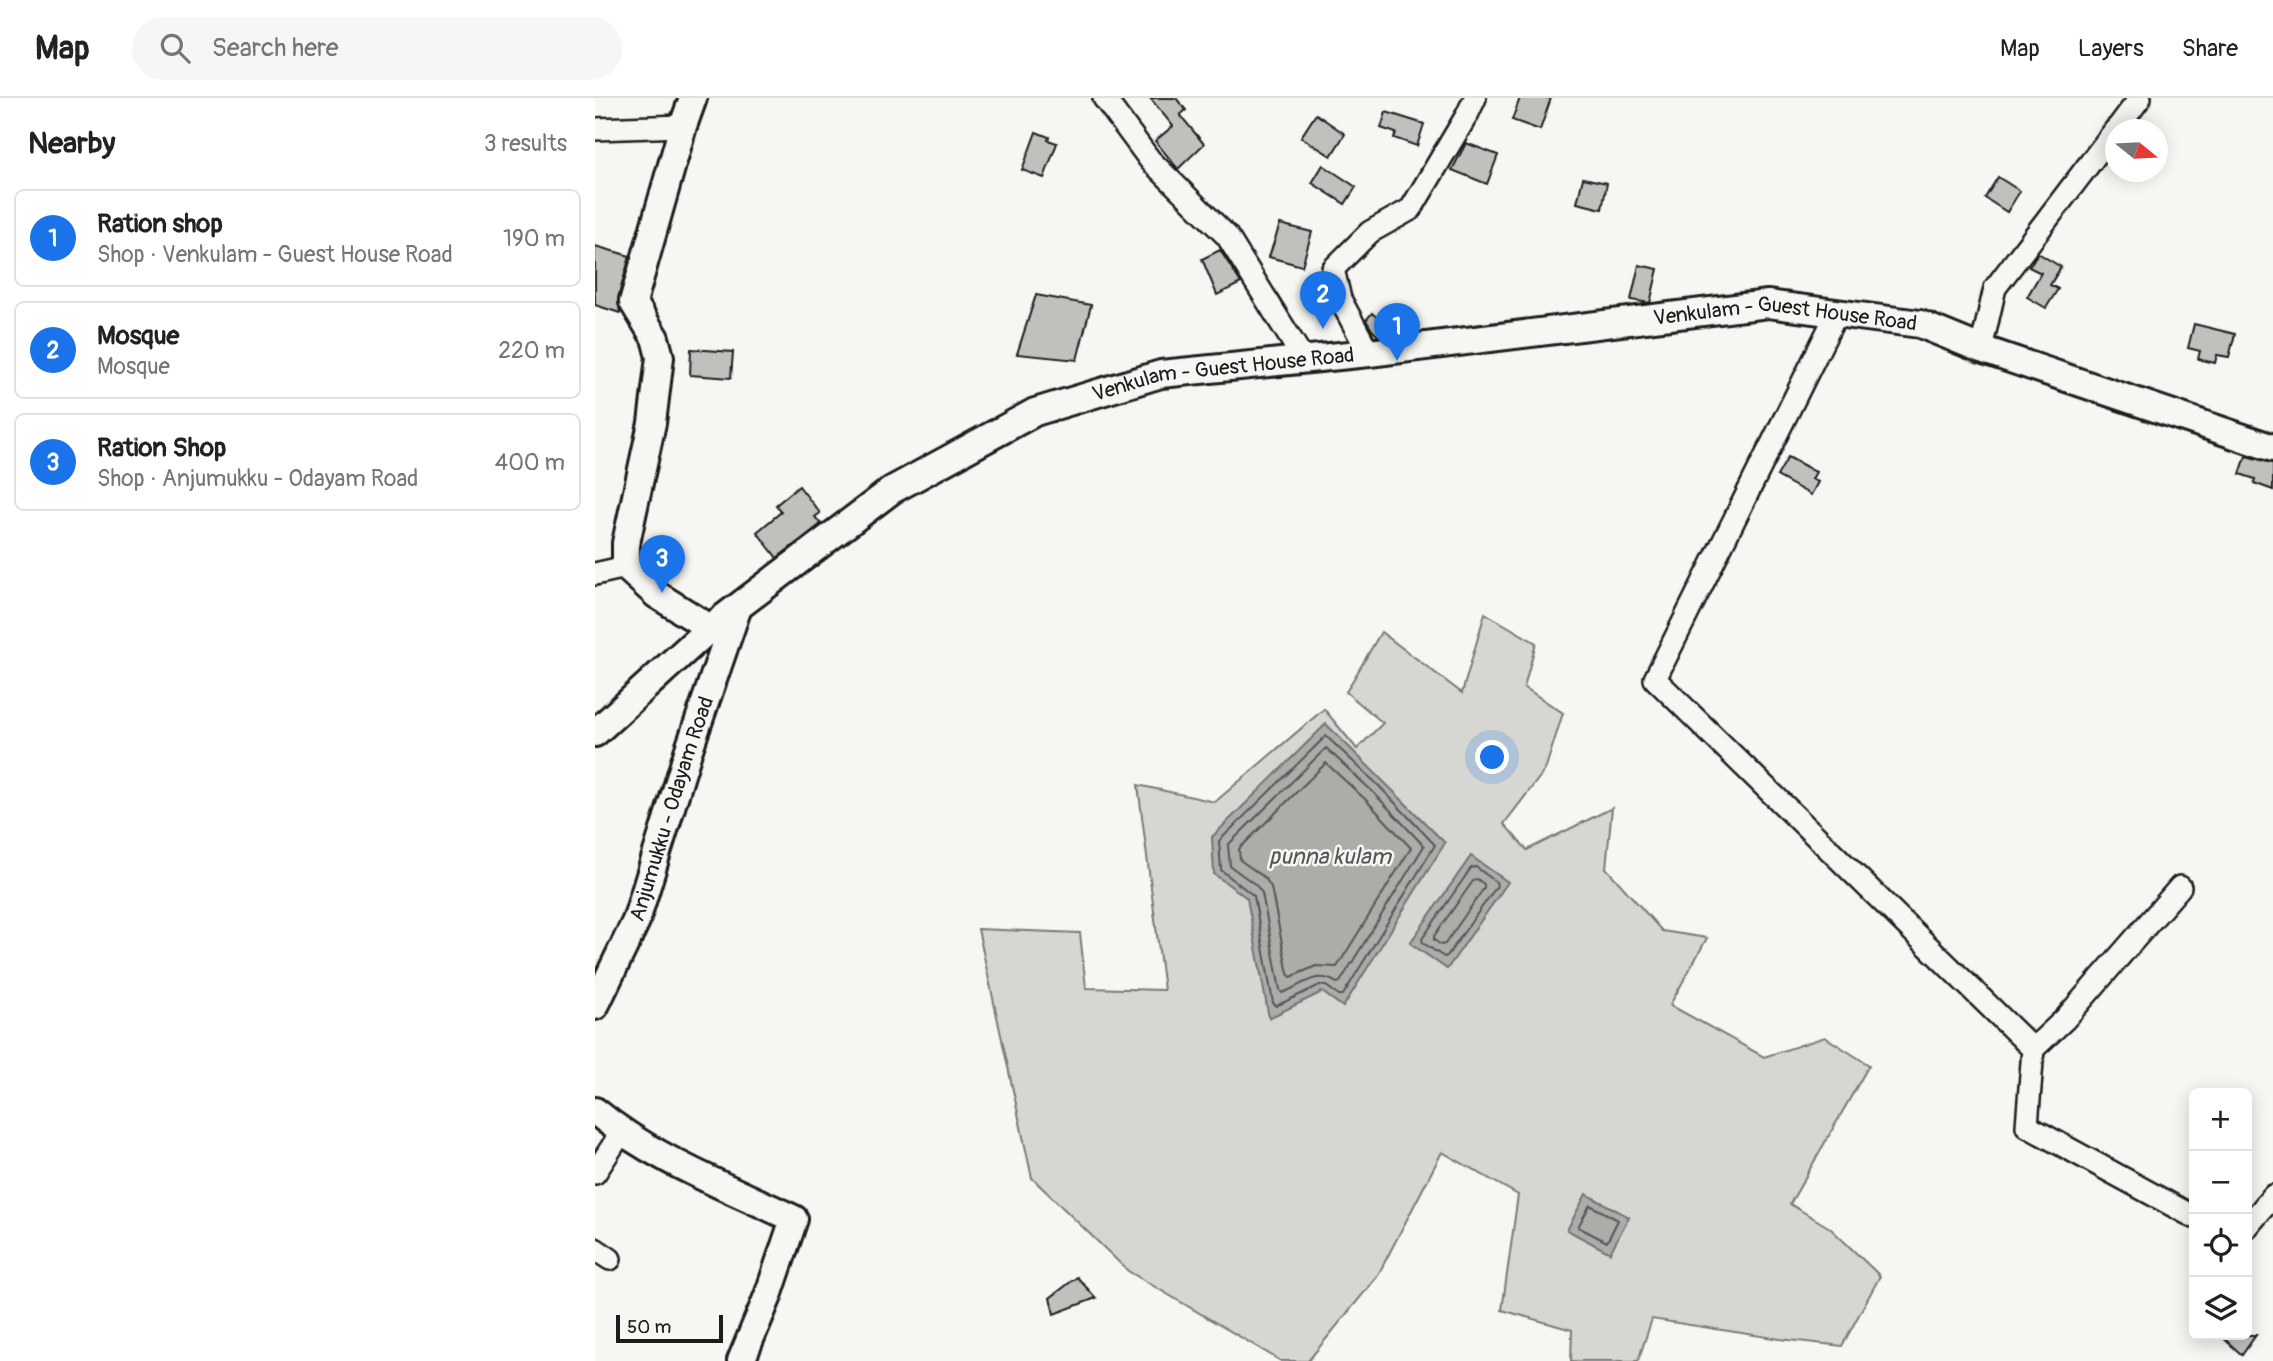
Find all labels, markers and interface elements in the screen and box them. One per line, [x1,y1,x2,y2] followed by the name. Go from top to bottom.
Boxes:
[132,17,622,80] search box
[35,28,90,69] text: Map
[156,29,194,67] icon: search
[212,32,339,64] text: Search here
[2000,34,2040,63] text: Map
[2078,34,2144,63] text: Layers
[2182,34,2238,63] text: Share
[2105,119,2168,182] north arrow
[28,125,115,162] text: Nearby
[484,129,567,158] text: 3 results
[97,208,223,240] text: Ration shop
[49,224,58,253] text: 1
[503,224,565,253] text: 190 m
[97,240,453,269] text: Shop · Venkulam - Guest House Road
[1300,271,1346,329] pin: 2
[1652,290,1919,337] street label: Venkulam - Guest House Road
[1374,303,1420,361] pin: 1
[97,320,179,352] text: Mosque
[47,336,59,365] text: 2
[498,336,565,365] text: 220 m
[1089,341,1356,408] street label: Venkulam - Guest House Road
[97,352,170,381] text: Mosque
[97,432,226,464] text: Ration Shop
[47,448,59,477] text: 3
[495,448,565,477] text: 400 m
[97,464,418,493] text: Shop · Anjumukku - Odayam Road
[639,535,685,593] pin: 3
[623,693,720,924] street label: Anjumukku - Odayam Road
[1475,740,1509,774] your location
[1269,842,1393,871] water label: punna kulam
[2189,1088,2252,1340] map controls
[2189,1088,2252,1151] button: +
[2189,1151,2252,1214] button: −
[2189,1214,2252,1277] button: locate
[2189,1277,2252,1340] button: layers
[616,1312,723,1344] scale bar
[627,1315,671,1339] text: 50 m

